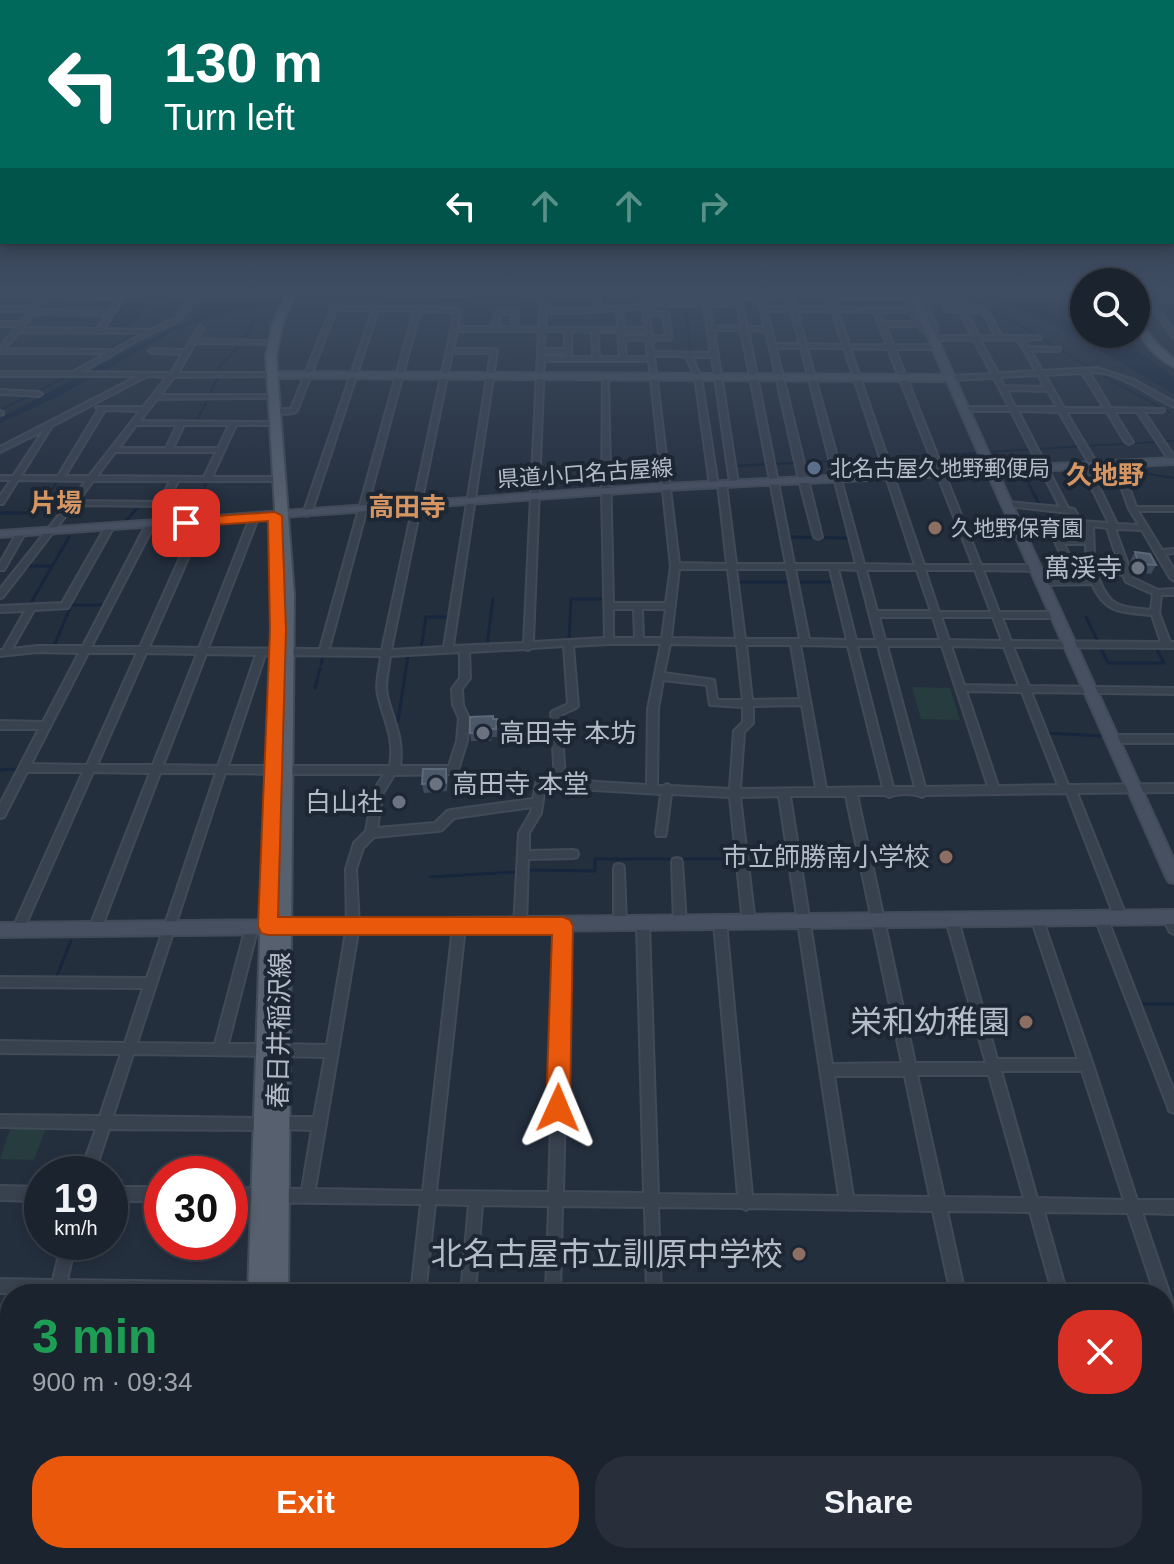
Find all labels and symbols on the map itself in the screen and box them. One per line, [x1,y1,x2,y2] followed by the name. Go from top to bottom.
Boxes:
[496,455,674,492] street label: 県道小口名古屋線
[830,456,1050,481] place label: 北名古屋久地野郵便局
[805,459,823,477] marker: 北名古屋久地野郵便局
[1066,460,1144,490] district label: 久地野
[30,488,82,518] district label: 片場
[152,489,220,557] pin
[368,492,446,522] district label: 高田寺
[951,516,1083,541] place label: 久地野保育園
[926,519,944,537] marker: 久地野保育園
[1044,553,1122,583] place label: 萬渓寺
[1129,559,1147,577] marker: 萬渓寺
[499,718,636,748] place label: 高田寺 本坊
[474,724,492,742] marker: 高田寺 本坊
[452,769,589,799] place label: 高田寺 本堂
[427,775,445,793] marker: 高田寺 本堂
[305,787,383,817] place label: 白山社
[390,793,408,811] marker: 白山社
[722,842,930,872] place label: 市立師勝南小学校
[937,848,955,866] marker: 市立師勝南小学校
[263,952,295,1108] street label: 春日井稲沢線
[850,1004,1010,1040] place label: 栄和幼稚園
[1017,1013,1035,1031] marker: 栄和幼稚園
[516,1066,600,1150] position arrow
[144,1156,248,1260] speed limit sign: 30
[431,1236,783,1272] place label: 北名古屋市立訓原中学校
[790,1245,808,1263] marker: 北名古屋市立訓原中学校

